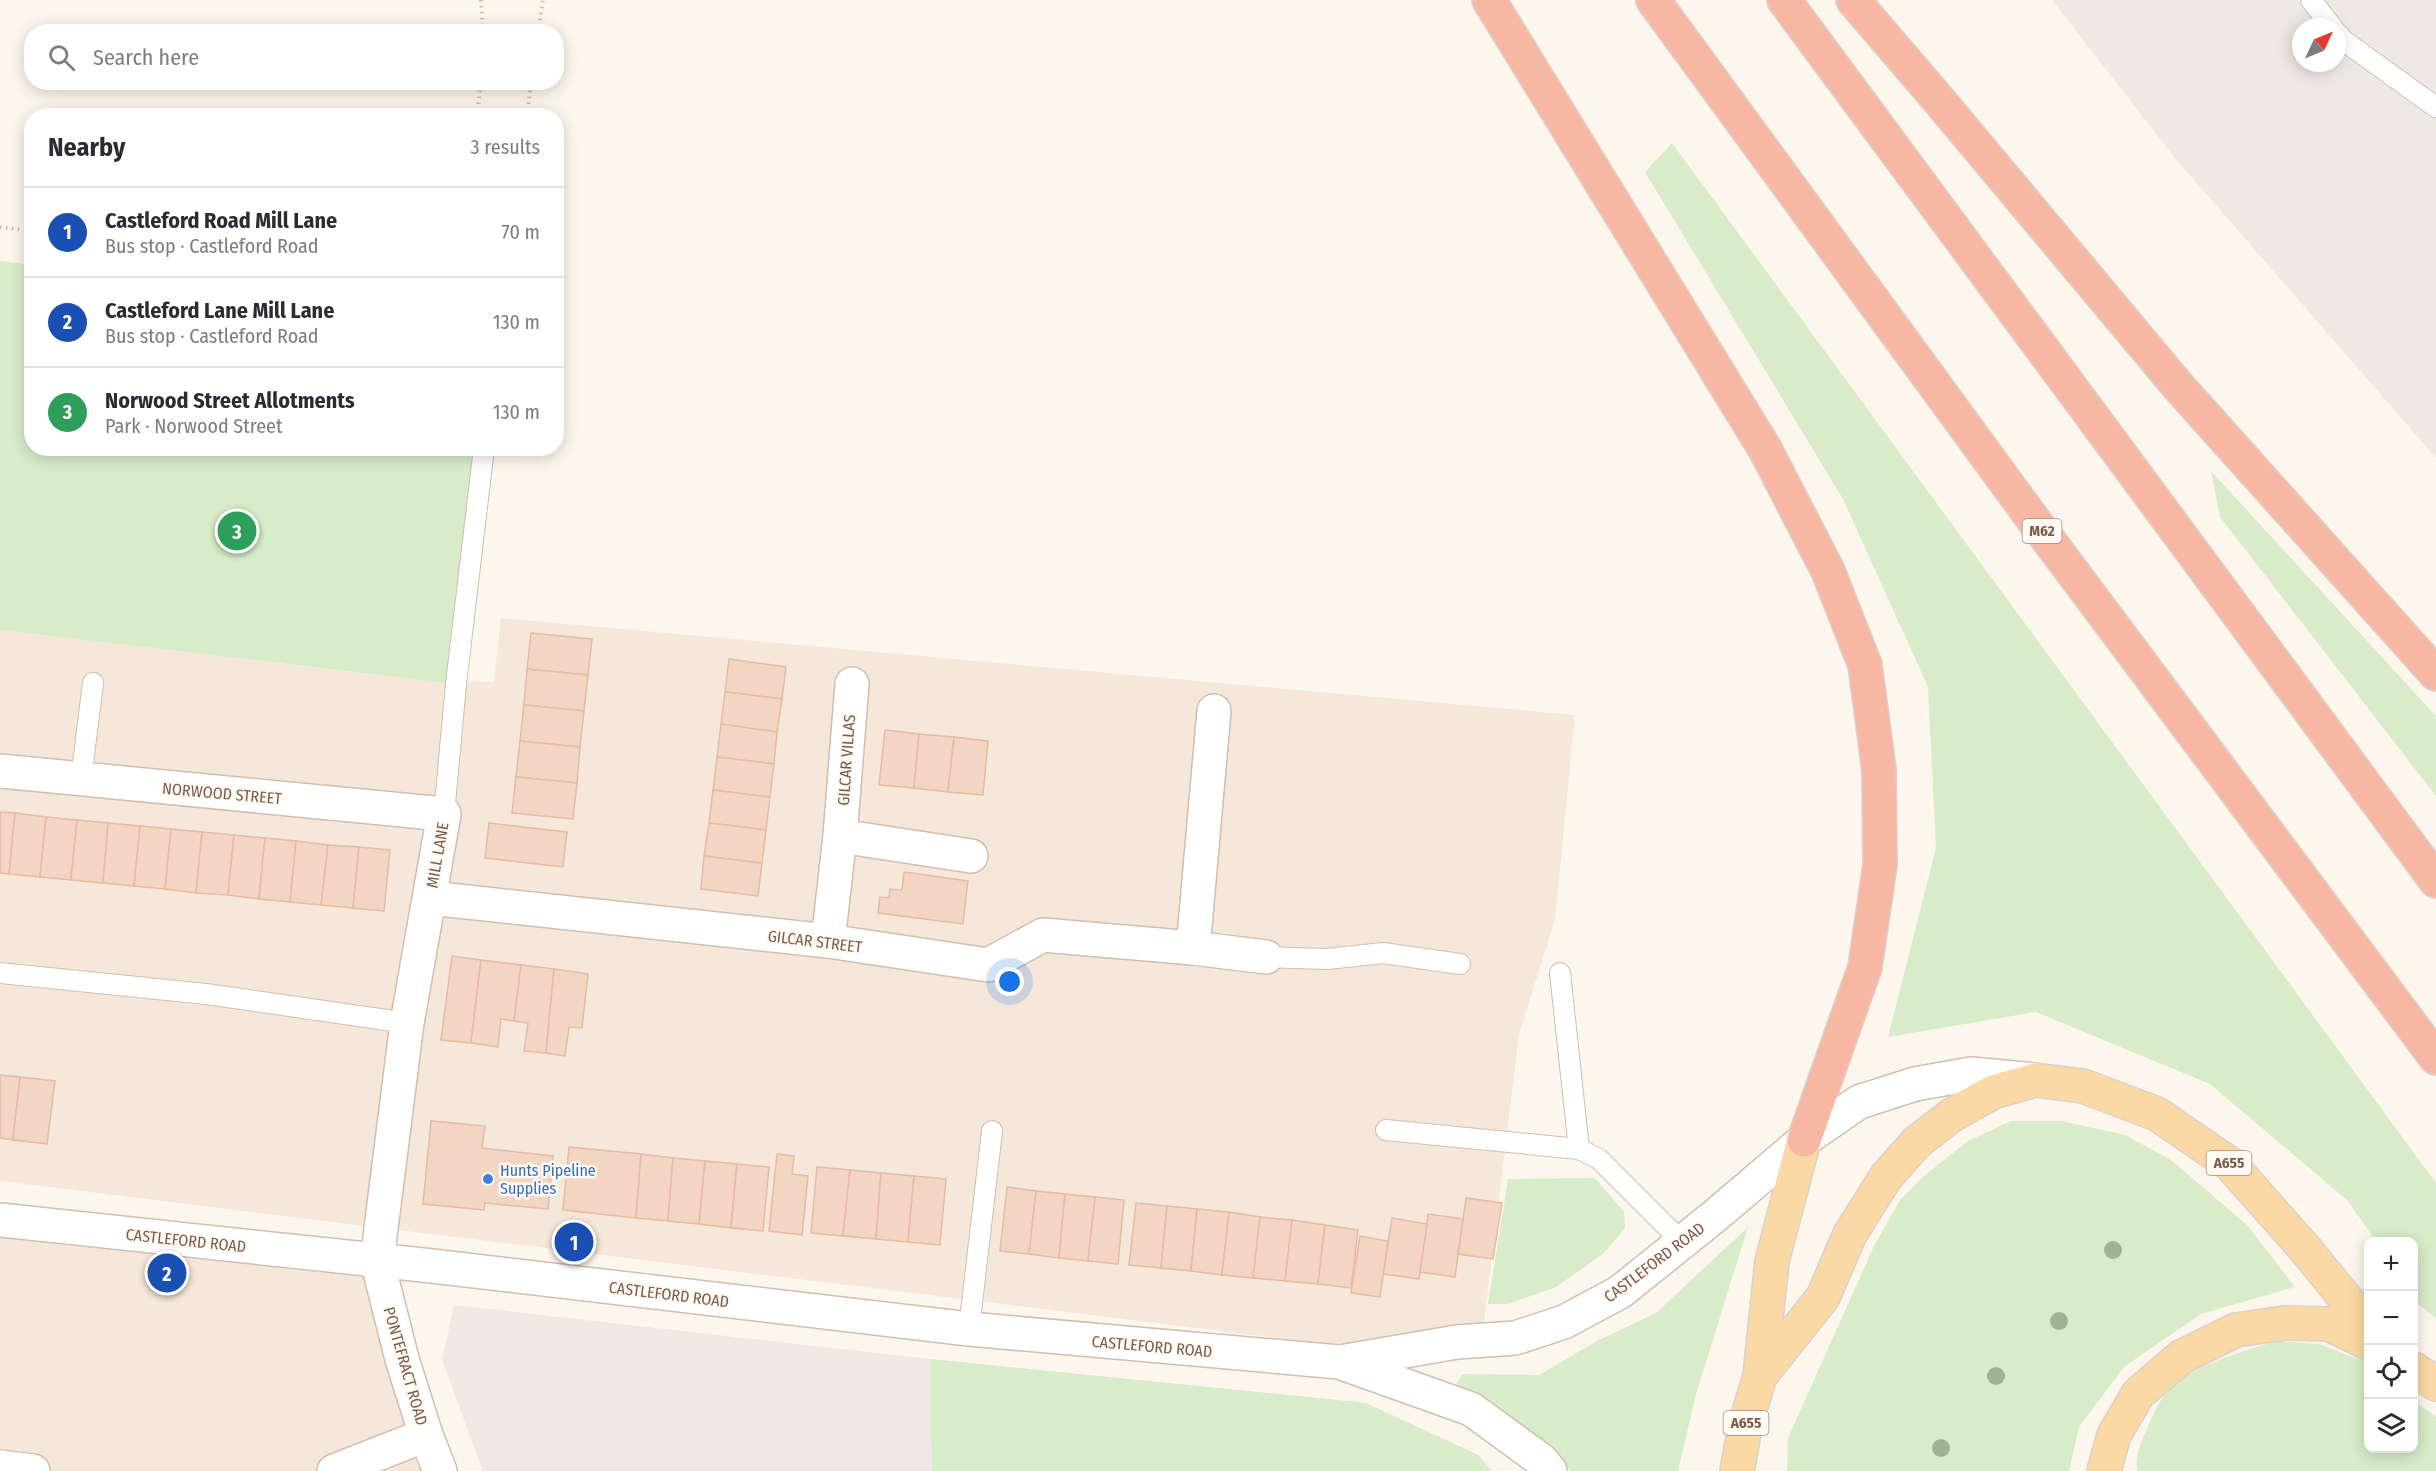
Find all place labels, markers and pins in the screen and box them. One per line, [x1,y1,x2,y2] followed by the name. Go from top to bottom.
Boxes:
[218,508,256,554] pin: 3
[500,1161,596,1198] place label: Hunts Pipeline Supplies
[481,1172,495,1186] marker: Hunts Pipeline Supplies
[554,1220,594,1264] pin: 1
[148,1250,186,1296] pin: 2

